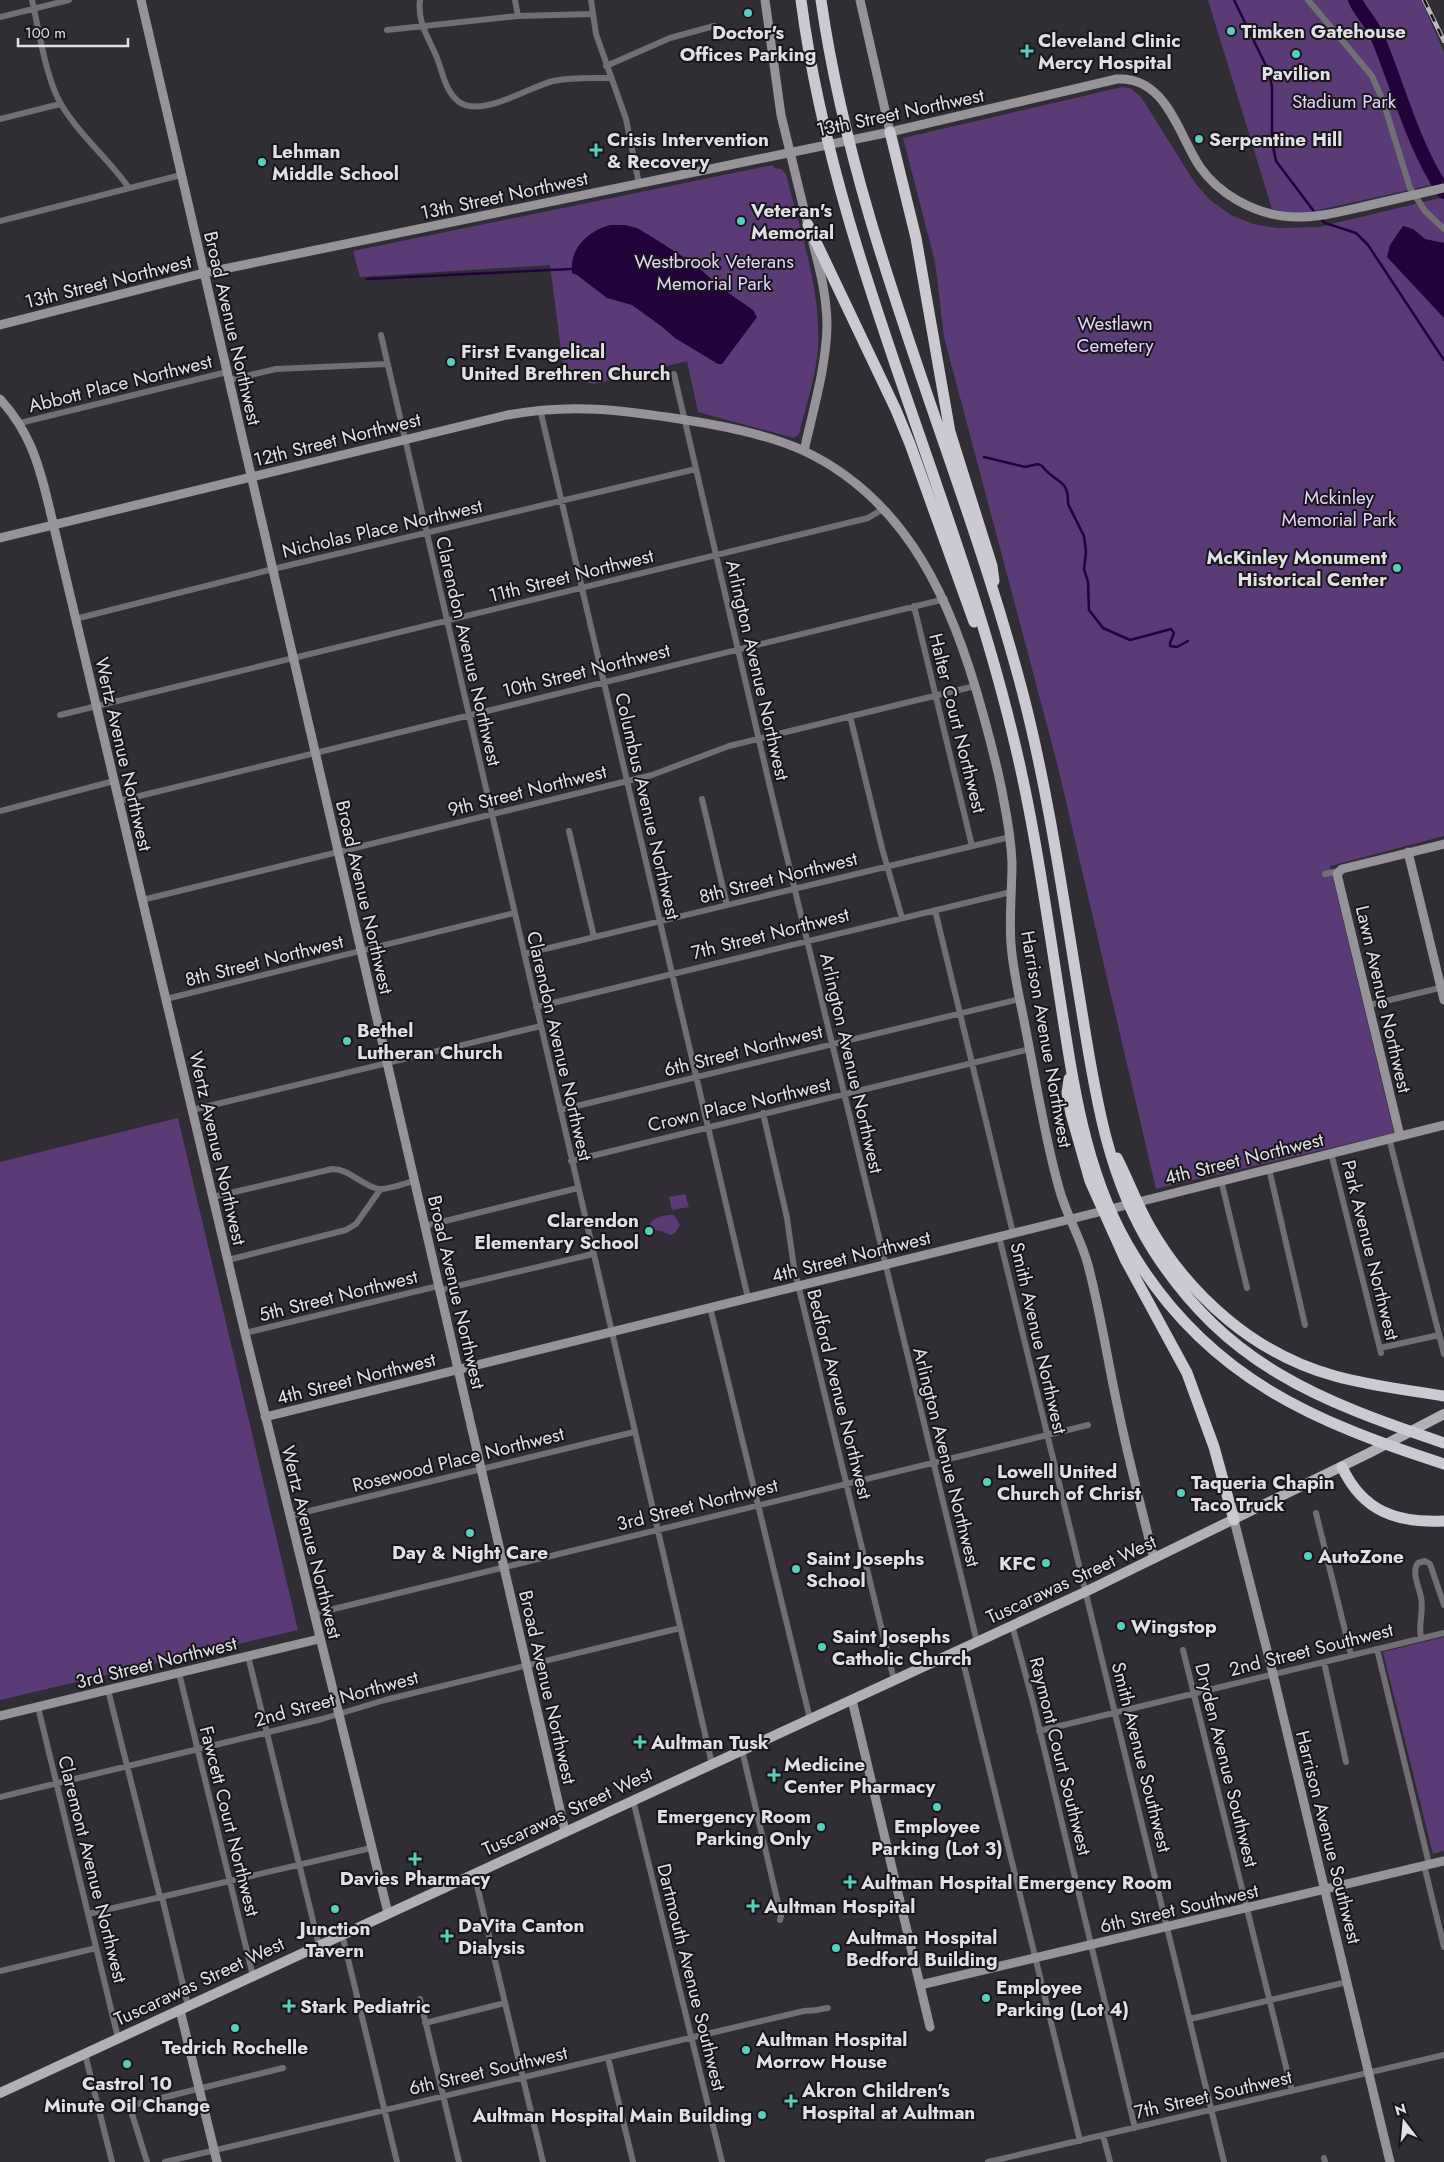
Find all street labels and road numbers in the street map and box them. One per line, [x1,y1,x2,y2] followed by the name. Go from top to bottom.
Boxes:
[814,81,987,143] street label: 13th Street Northwest
[418,164,591,226] street label: 13th Street Northwest
[197,228,268,428] street label: Broad Avenue Northwest
[22,248,195,315] street label: 13th Street Northwest
[25,347,215,419] street label: Abbott Place Northwest
[251,406,424,473] street label: 12th Street Northwest
[279,492,486,565] street label: Nicholas Place Northwest
[429,534,508,769] street label: Clarendon Avenue Northwest
[486,542,657,609] street label: 11th Street Northwest
[719,557,796,783] street label: Arlington Avenue Northwest
[922,630,993,816] street label: Halter Court Northwest
[499,636,673,704] street label: 10th Street Northwest
[88,655,159,854] street label: Wertz Avenue Northwest
[608,690,687,923] street label: Columbus Avenue Northwest
[445,758,610,823] street label: 9th Street Northwest
[329,797,400,997] street label: Broad Avenue Northwest
[696,845,861,910] street label: 8th Street Northwest
[688,901,852,966] street label: 7th Street Northwest
[1349,903,1418,1096] street label: Lawn Avenue Northwest
[182,928,347,993] street label: 8th Street Northwest
[1014,928,1079,1150] street label: Harrison Avenue Northwest
[520,929,599,1164] street label: Clarendon Avenue Northwest
[813,950,890,1176] street label: Arlington Avenue Northwest
[661,1018,826,1083] street label: 6th Street Northwest
[182,1049,253,1248] street label: Wertz Avenue Northwest
[645,1070,834,1139] street label: Crown Place Northwest
[1162,1126,1327,1191] street label: 4th Street Northwest
[1335,1157,1406,1344] street label: Park Avenue Northwest
[421,1192,492,1392] street label: Broad Avenue Northwest
[769,1224,934,1289] street label: 4th Street Northwest
[1003,1240,1074,1437] street label: Smith Avenue Northwest
[256,1263,421,1328] street label: 5th Street Northwest
[800,1286,879,1502] street label: Bedford Avenue Northwest
[906,1345,987,1570] street label: Arlington Avenue Northwest
[274,1346,439,1411] street label: 4th Street Northwest
[349,1420,567,1499] street label: Rosewood Place Northwest
[274,1443,349,1642] street label: Wertz Avenue Northwest
[614,1471,781,1538] street label: 3rd Street Northwest
[982,1528,1161,1631] street label: Tuscarawas Street West
[512,1587,583,1787] street label: Broad Avenue Northwest
[1226,1616,1396,1683] street label: 2nd Street Southwest
[73,1629,240,1696] street label: 3rd Street Northwest
[1023,1654,1098,1859] street label: Raymont Court Southwest
[1105,1659,1178,1855] street label: Smith Avenue Southwest
[1188,1660,1265,1870] street label: Dryden Avenue Southwest
[251,1663,422,1733] street label: 2nd Street Northwest
[193,1723,266,1919] street label: Fawcett Court Northwest
[1289,1728,1368,1947] street label: Harrison Avenue Southwest
[51,1753,134,1986] street label: Claremont Avenue Northwest
[478,1760,657,1863] street label: Tuscarawas Street West
[650,1861,733,2094] street label: Dartmouth Avenue Southwest
[1097,1877,1262,1940] street label: 6th Street Southwest
[110,1930,289,2033] street label: Tuscarawas Street West
[406,2039,571,2102] street label: 6th Street Southwest
[1132,2063,1295,2126] street label: 7th Street Southwest

